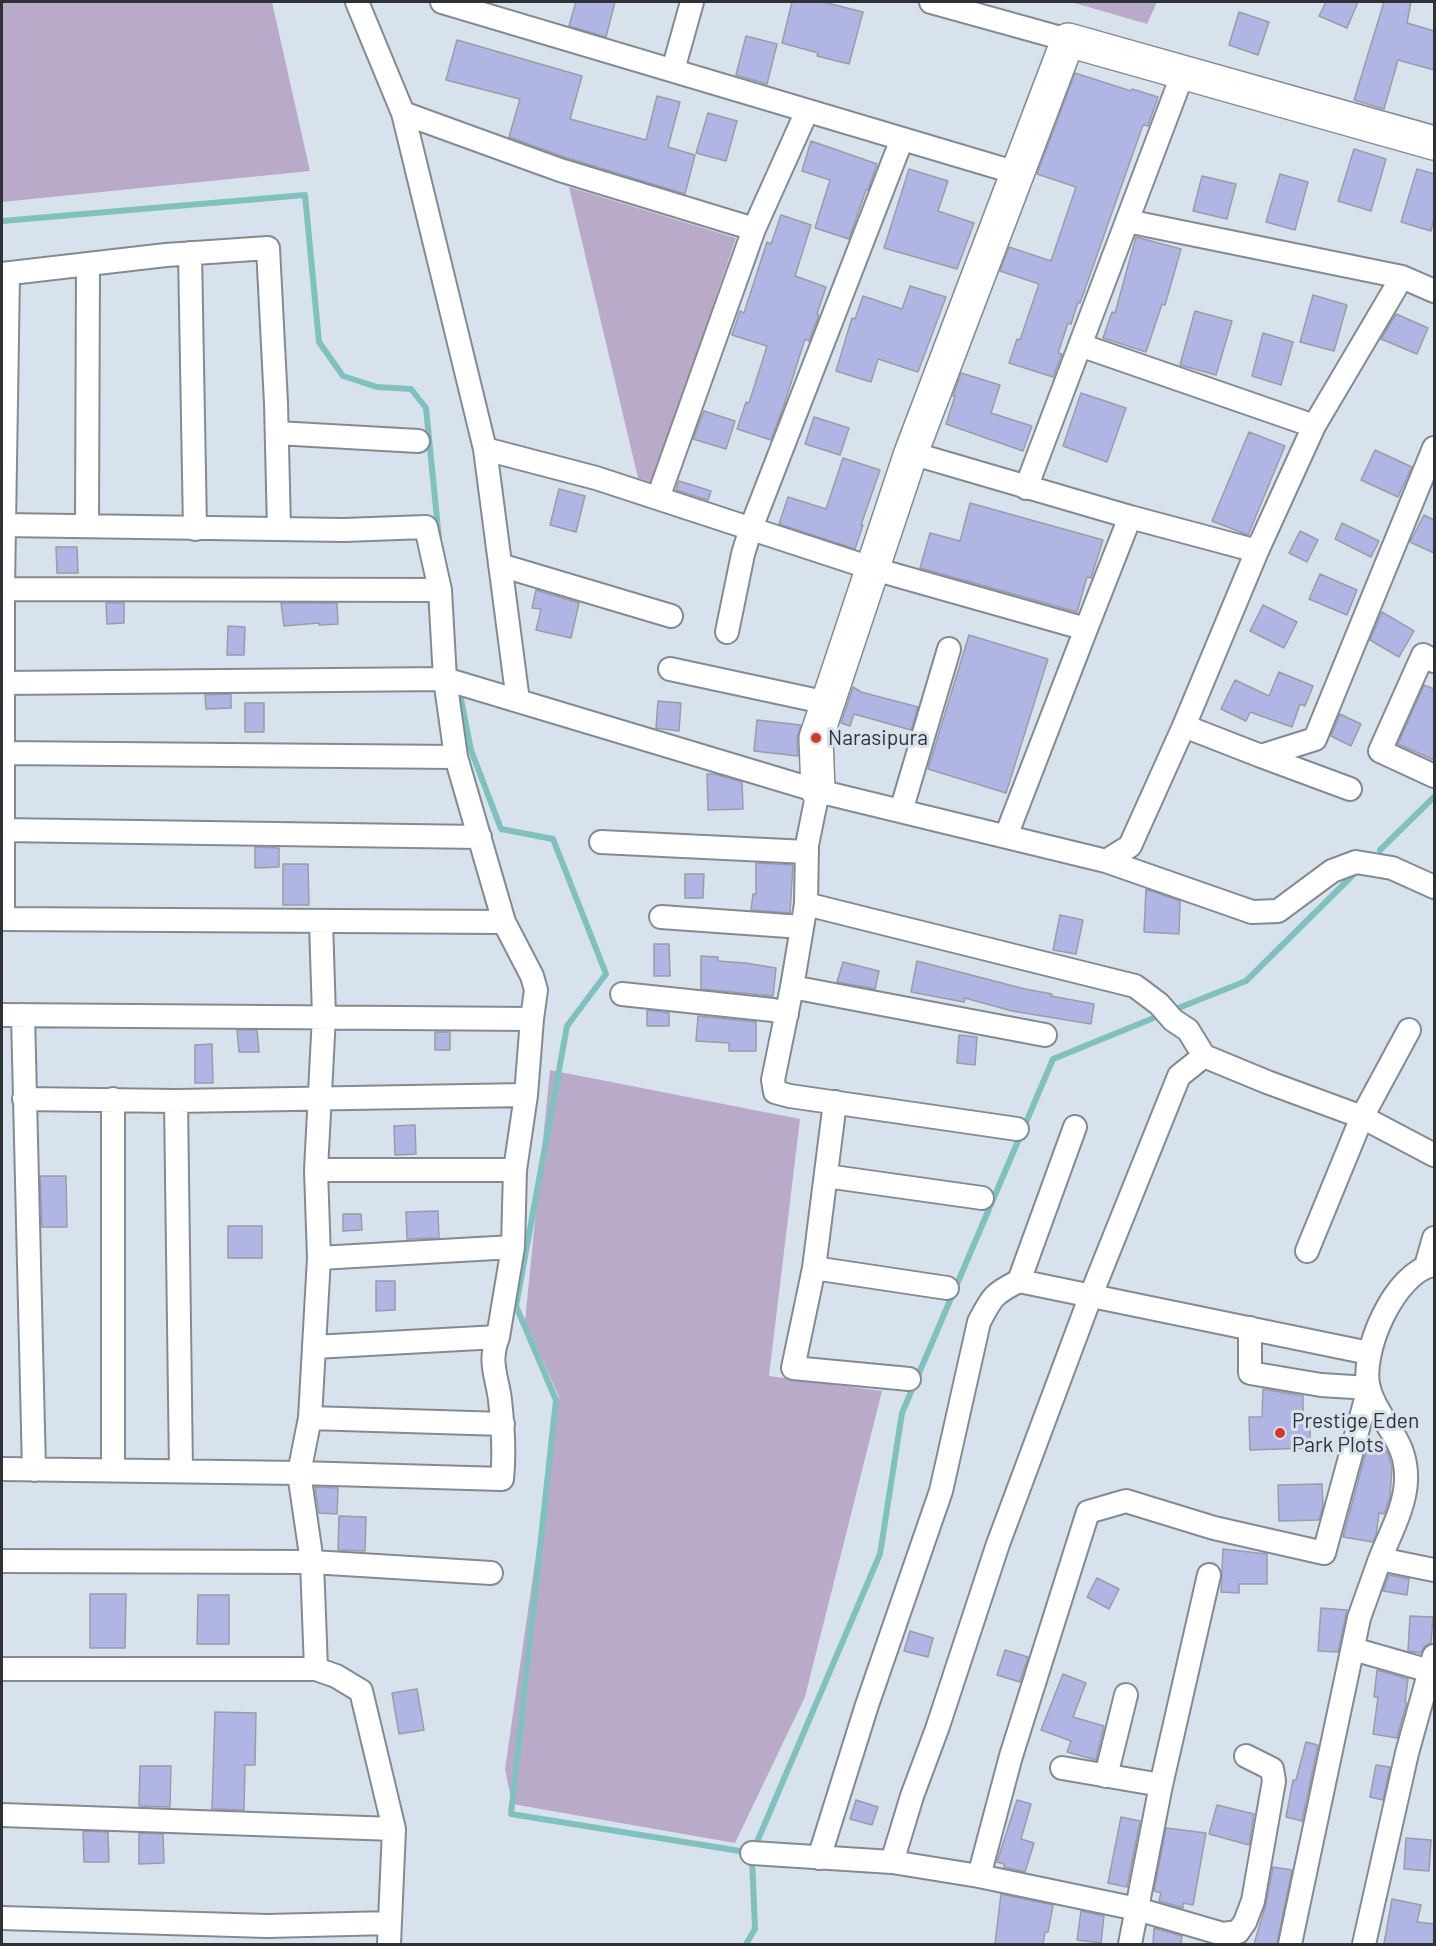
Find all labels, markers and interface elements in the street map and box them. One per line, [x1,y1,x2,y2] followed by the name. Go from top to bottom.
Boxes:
[828,725,928,751] place label: Narasipura
[809,731,823,745] marker: Narasipura
[1292,1408,1419,1458] place label: Prestige Eden Park Plots
[1273,1426,1287,1440] marker: Prestige Eden Park Plots

